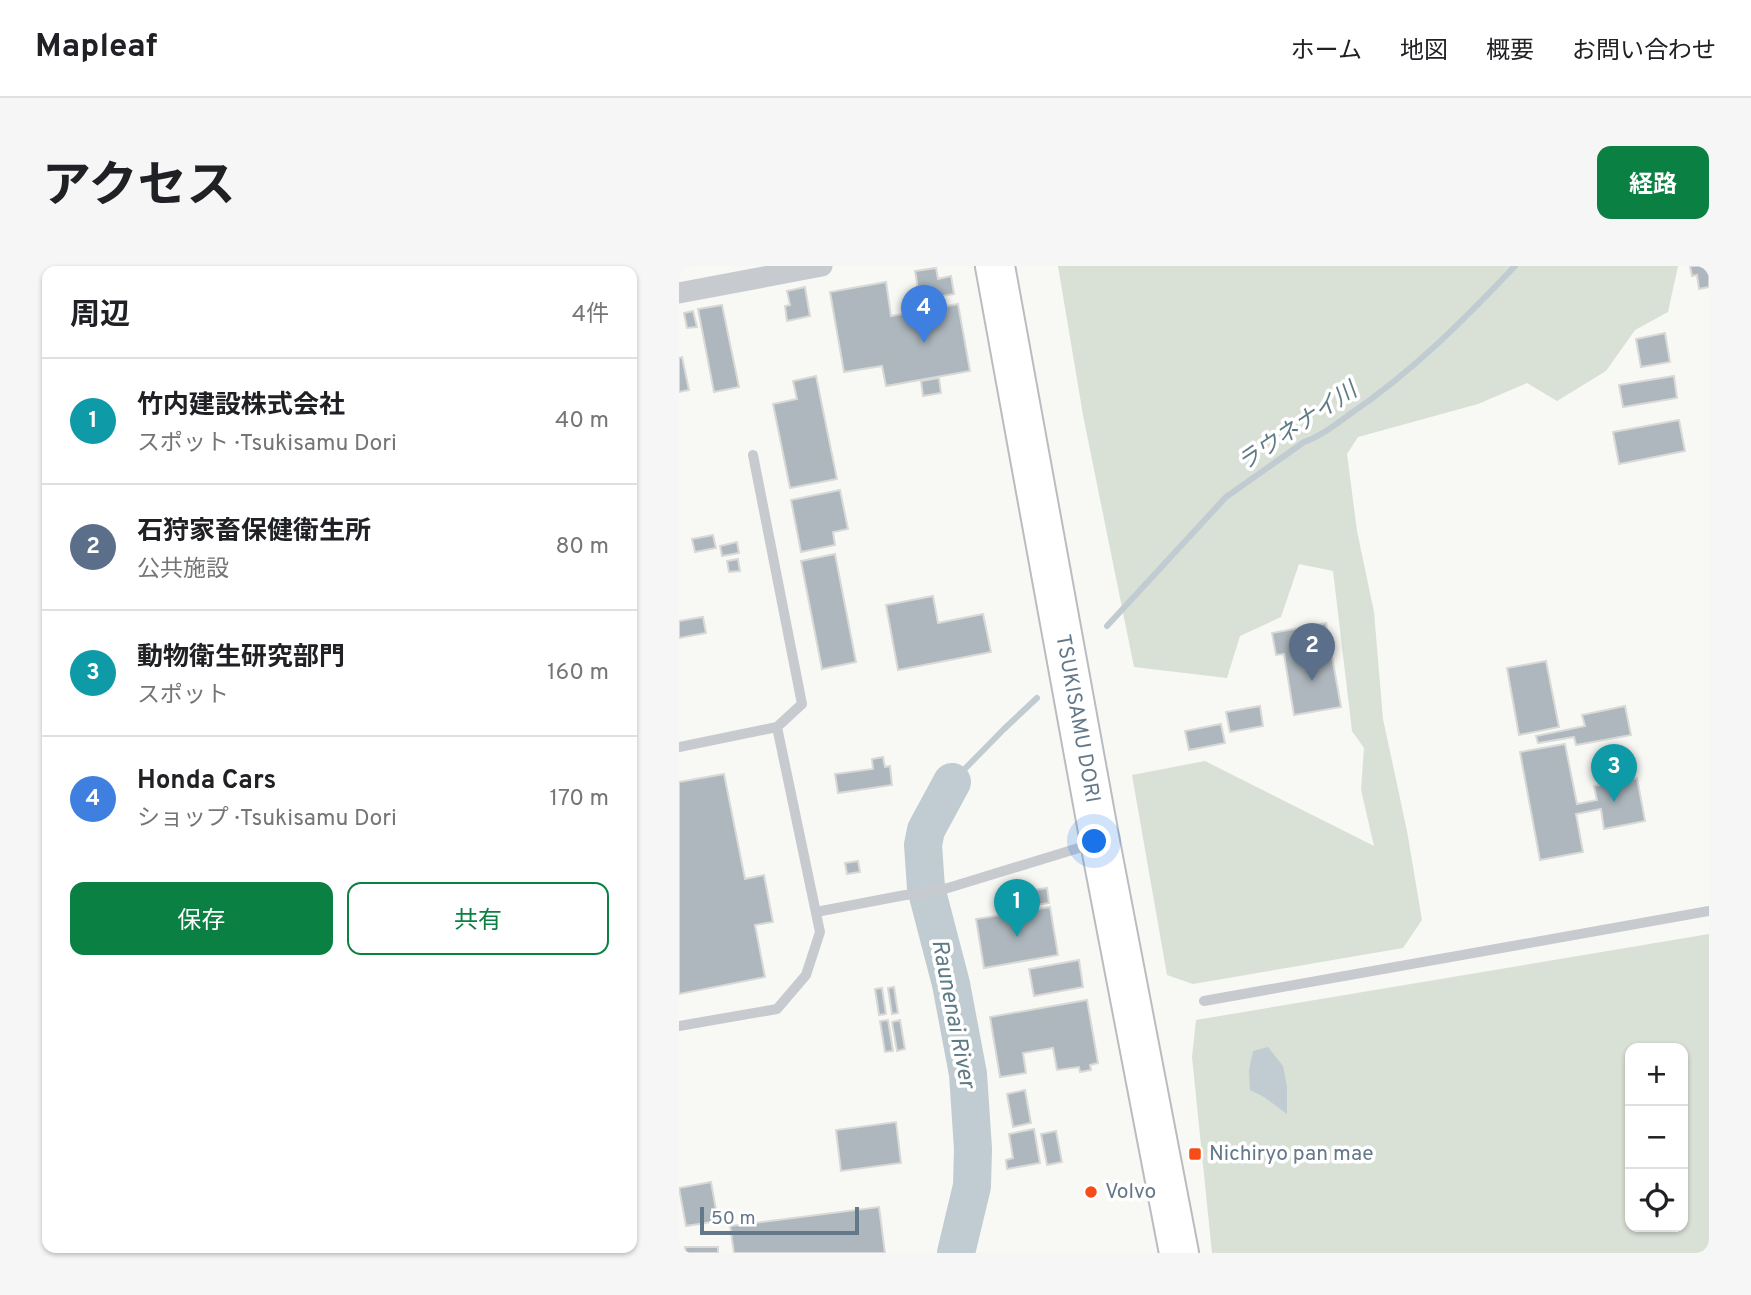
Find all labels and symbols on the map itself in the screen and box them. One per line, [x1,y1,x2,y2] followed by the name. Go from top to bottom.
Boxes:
[901,285,947,343] pin: 4
[1233,376,1366,479] water label: ラウネナイ川
[1289,623,1335,681] pin: 2
[1049,632,1106,805] street label: TSUKISAMU DORI
[1591,744,1637,802] pin: 3
[1077,824,1111,858] your location
[994,879,1040,937] pin: 1
[923,937,981,1093] water label: Raunenai River
[1209,1141,1374,1168] place label: Nichiryo pan mae
[1187,1146,1203,1162] marker: Nichiryo pan mae
[1105,1179,1156,1206] place label: Volvo
[1083,1184,1099,1200] marker: Volvo
[700,1204,859,1236] scale bar

